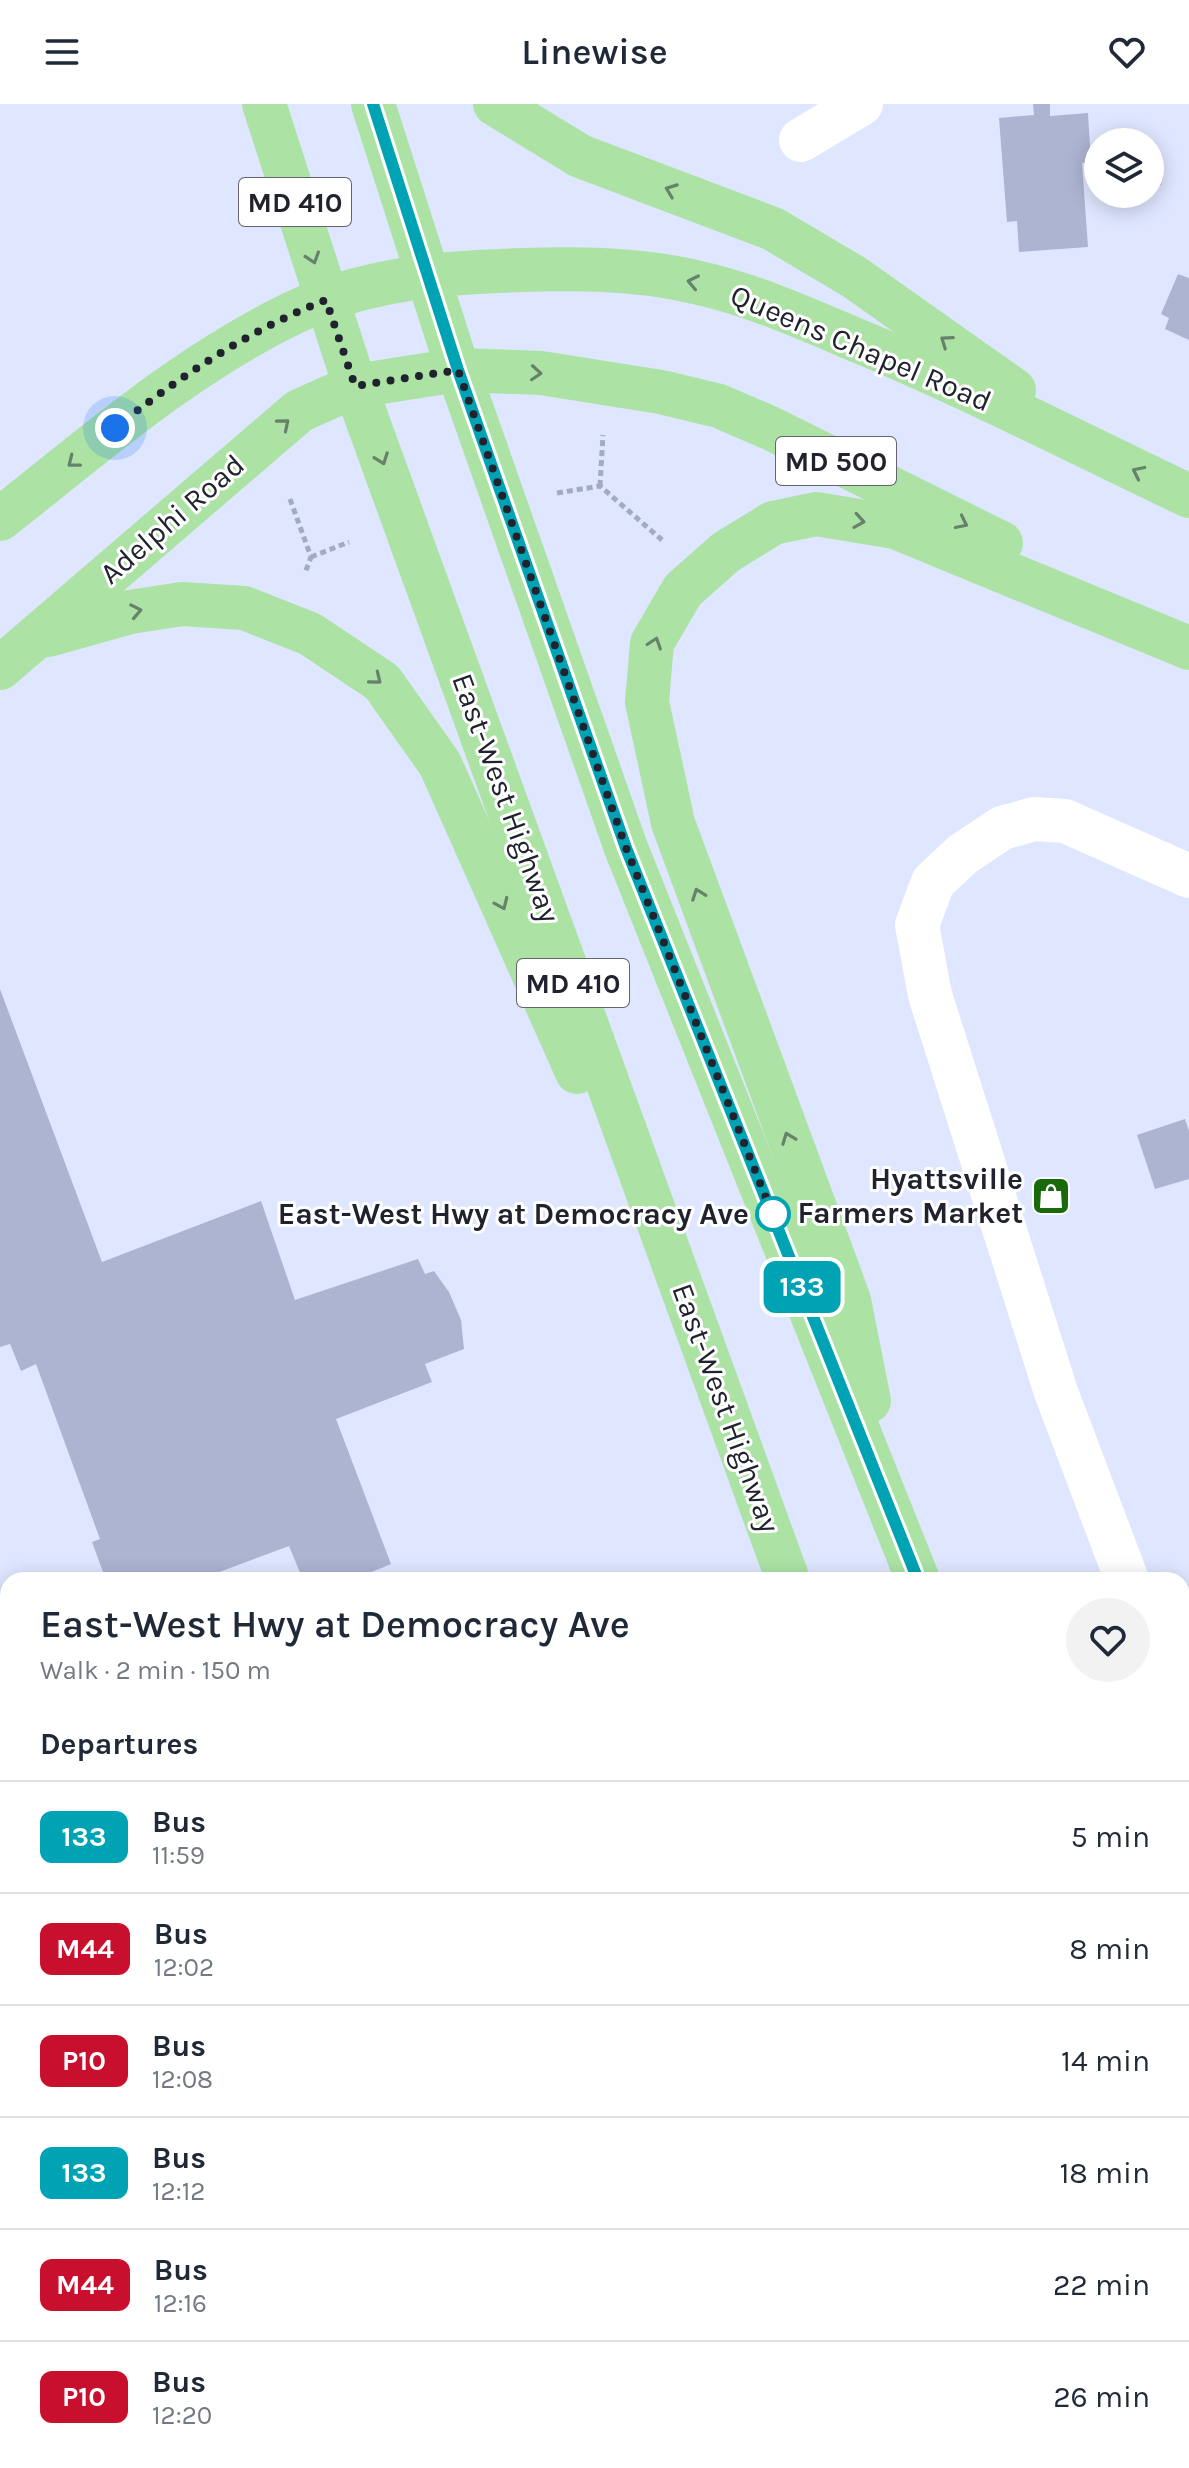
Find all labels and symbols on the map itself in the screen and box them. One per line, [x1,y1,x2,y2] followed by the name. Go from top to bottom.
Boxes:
[239,178,351,226] road number: MD 410
[664,183,678,200] one-way arrow
[304,251,320,265] one-way arrow
[687,274,700,291] one-way arrow
[725,277,997,419] street label: Queens Chapel Road
[940,336,954,351] one-way arrow
[530,364,543,381] one-way arrow
[95,408,135,448] your location
[274,419,289,433] one-way arrow
[776,437,896,485] road number: MD 500
[92,447,252,591] street label: Adelphi Road
[372,451,389,465] one-way arrow
[67,452,82,466] one-way arrow
[1132,466,1147,482] one-way arrow
[852,512,865,529] one-way arrow
[953,513,968,529] one-way arrow
[129,604,143,621] one-way arrow
[646,637,662,651] one-way arrow
[444,668,568,928] street label: East-West Highway
[366,669,381,684] one-way arrow
[692,888,708,902] one-way arrow
[492,896,508,910] one-way arrow
[517,959,629,1007] road number: MD 410
[781,1132,798,1146] one-way arrow
[797,1161,1023,1231] place label: Hyattsville Farmers Market
[1030,1175,1072,1217] shop icon: Hyattsville Farmers Market
[278,1196,749,1232] place label: East-West Hwy at Democracy Ave
[756,1197,790,1231] marker: East-West Hwy at Democracy Ave
[756,1261,848,1313] line badge: 133
[664,1278,788,1538] street label: East-West Highway

